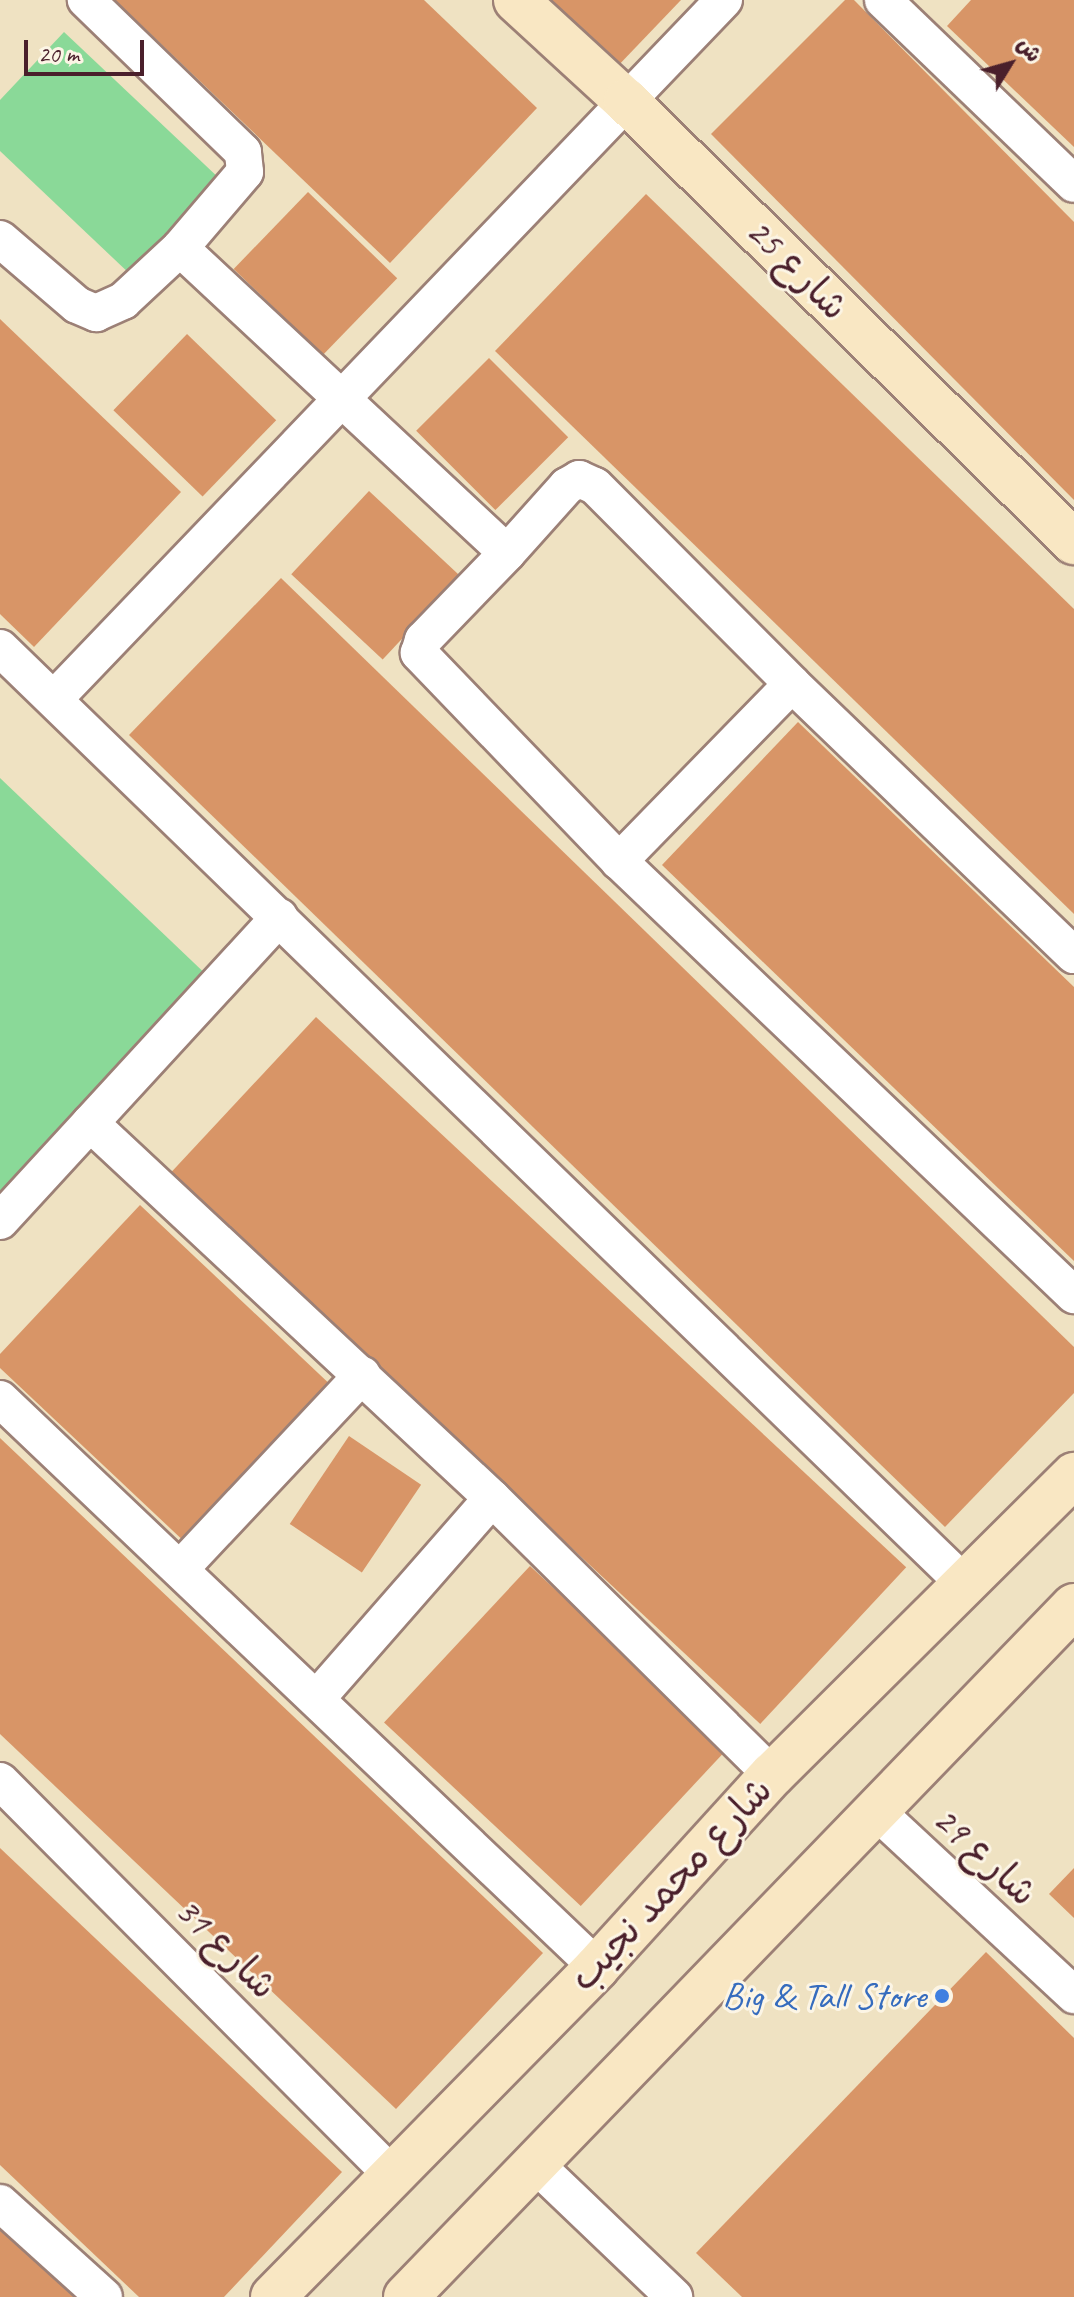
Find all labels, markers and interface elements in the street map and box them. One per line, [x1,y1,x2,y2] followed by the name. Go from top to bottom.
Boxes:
[28,24,148,74] scale bar
[970,24,1050,104] north arrow
[1011,31,1048,68] text: ش
[38,39,79,69] text: 20 m
[736,208,858,330] street label: شارع 25
[560,1768,782,2000] street label: شارع محمد نجيب
[924,1796,1046,1916] street label: شارع 29
[165,1887,287,2009] street label: شارع 31
[722,1973,926,2019] place label: Big & Tall Store
[933,1987,951,2005] marker: Big & Tall Store

